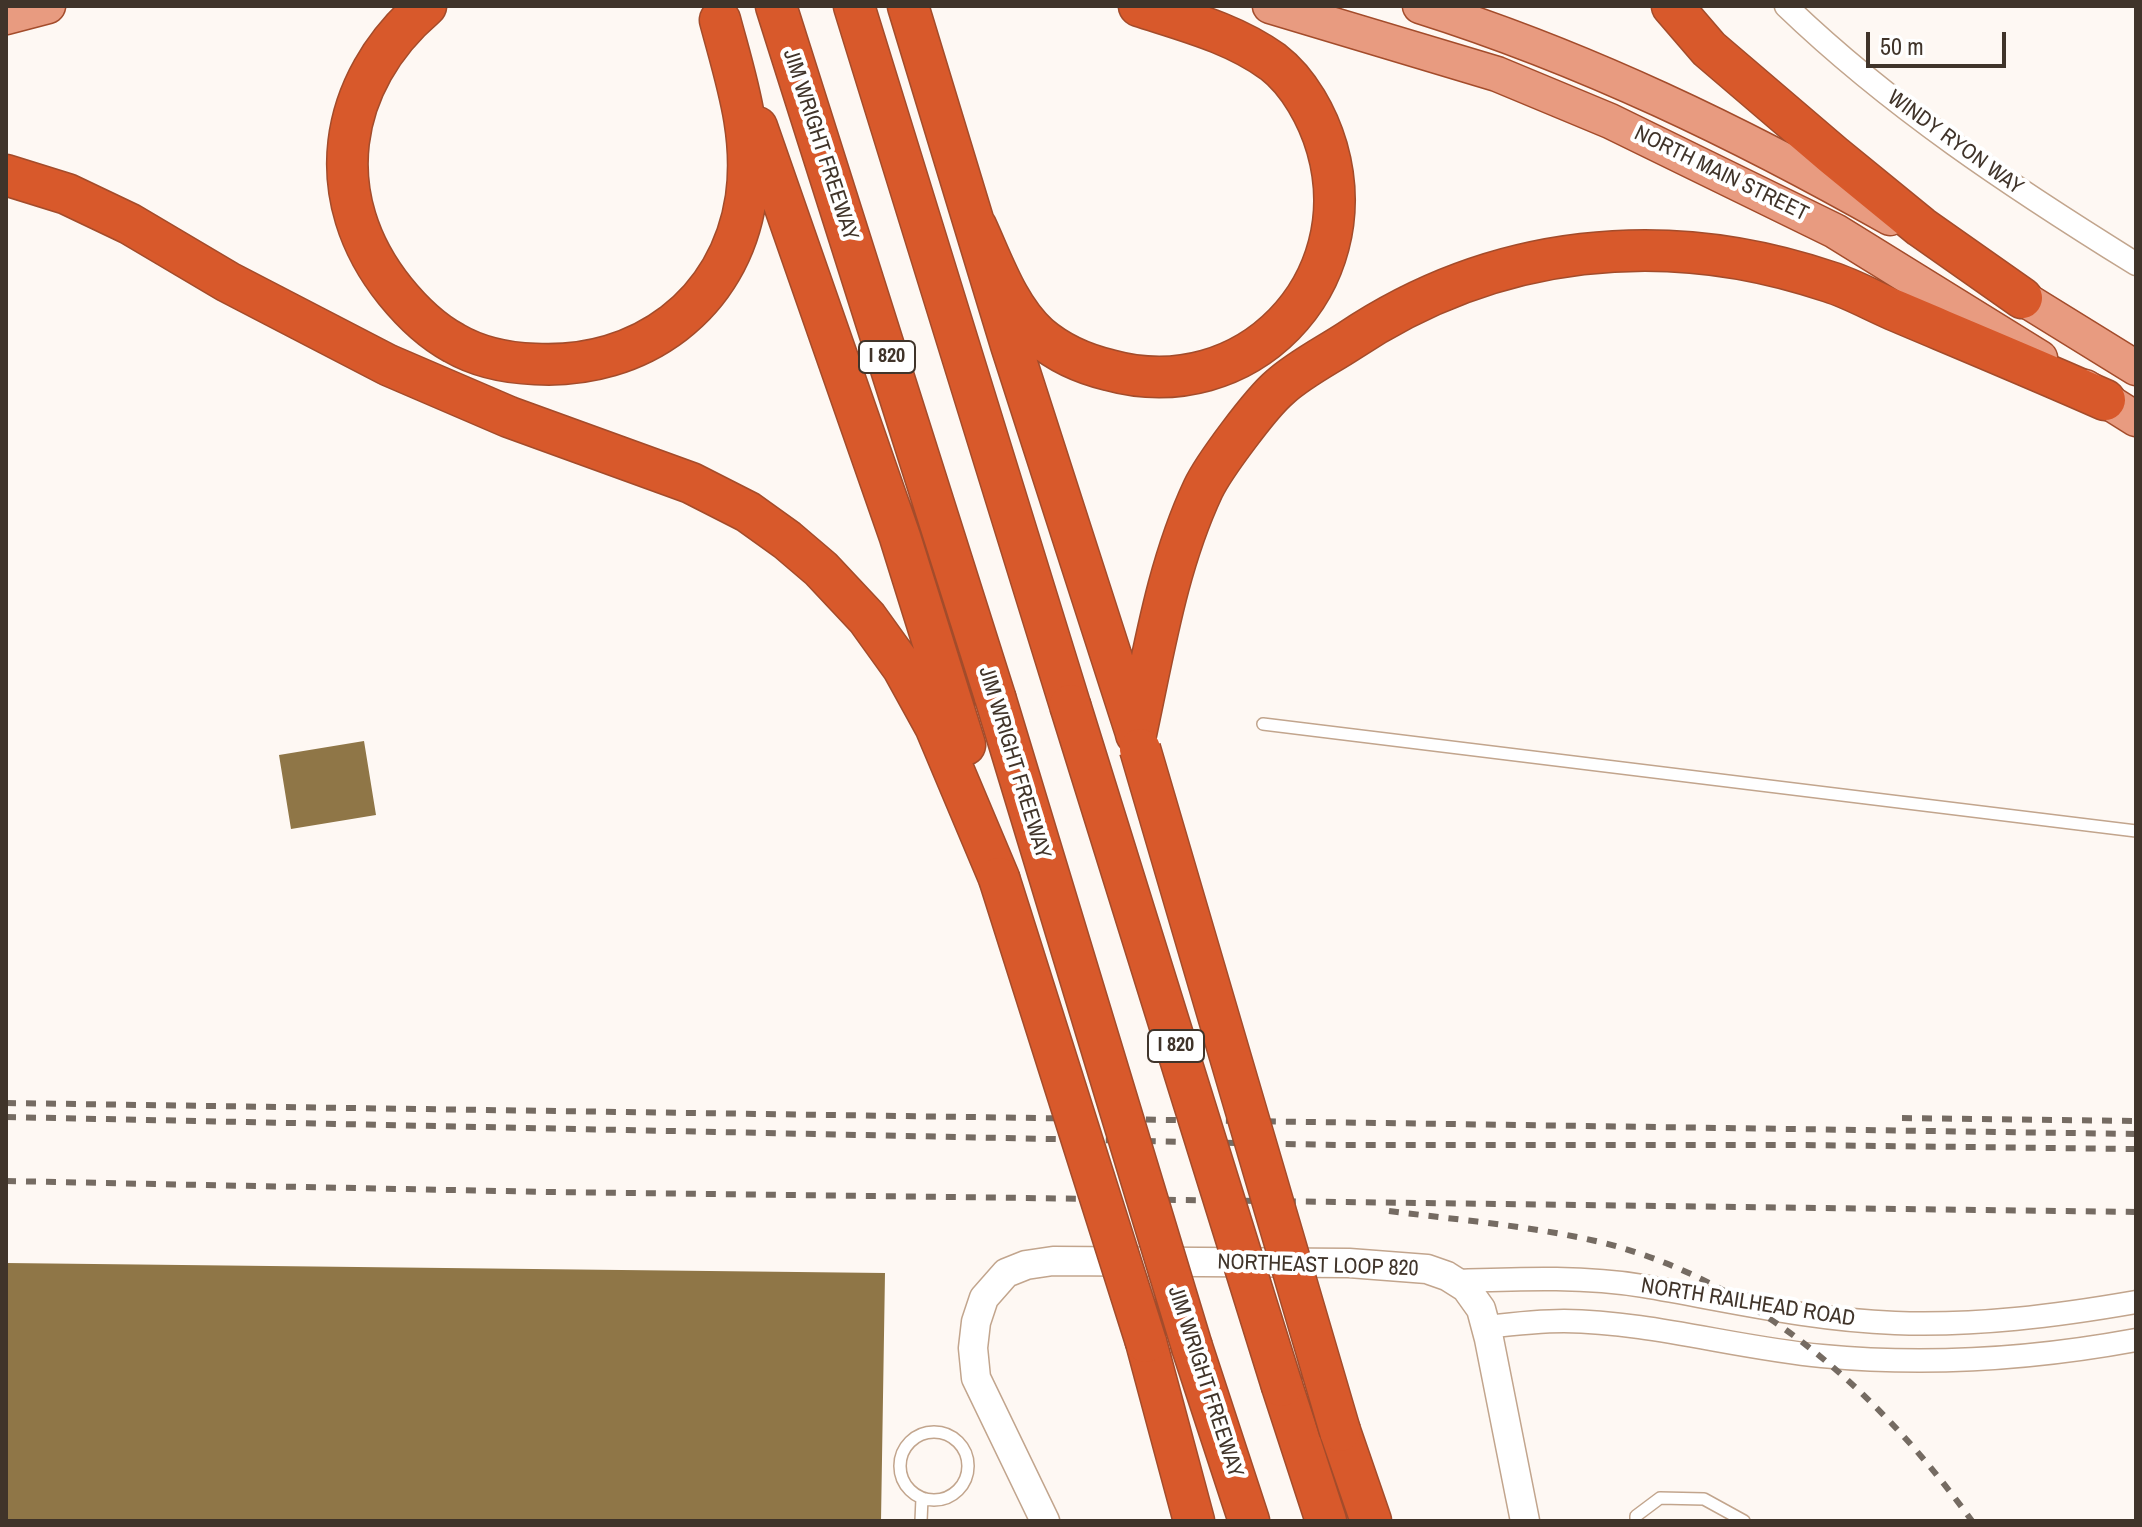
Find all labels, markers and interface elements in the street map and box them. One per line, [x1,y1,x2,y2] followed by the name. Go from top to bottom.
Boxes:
[1870,16,2010,66] scale bar
[1880,30,1924,62] text: 50 m
[777,46,863,244] street label: JIM WRIGHT FREEWAY
[1882,85,2028,201] street label: WINDY RYON WAY
[1630,120,1812,228] street label: NORTH MAIN STREET
[859,341,915,373] road number: I 820
[972,664,1056,862] street label: JIM WRIGHT FREEWAY
[1148,1030,1204,1062] road number: I 820
[1217,1249,1419,1283] street label: NORTHEAST LOOP 820
[1639,1273,1857,1333] street label: NORTH RAILHEAD ROAD
[1162,1283,1248,1481] street label: JIM WRIGHT FREEWAY

